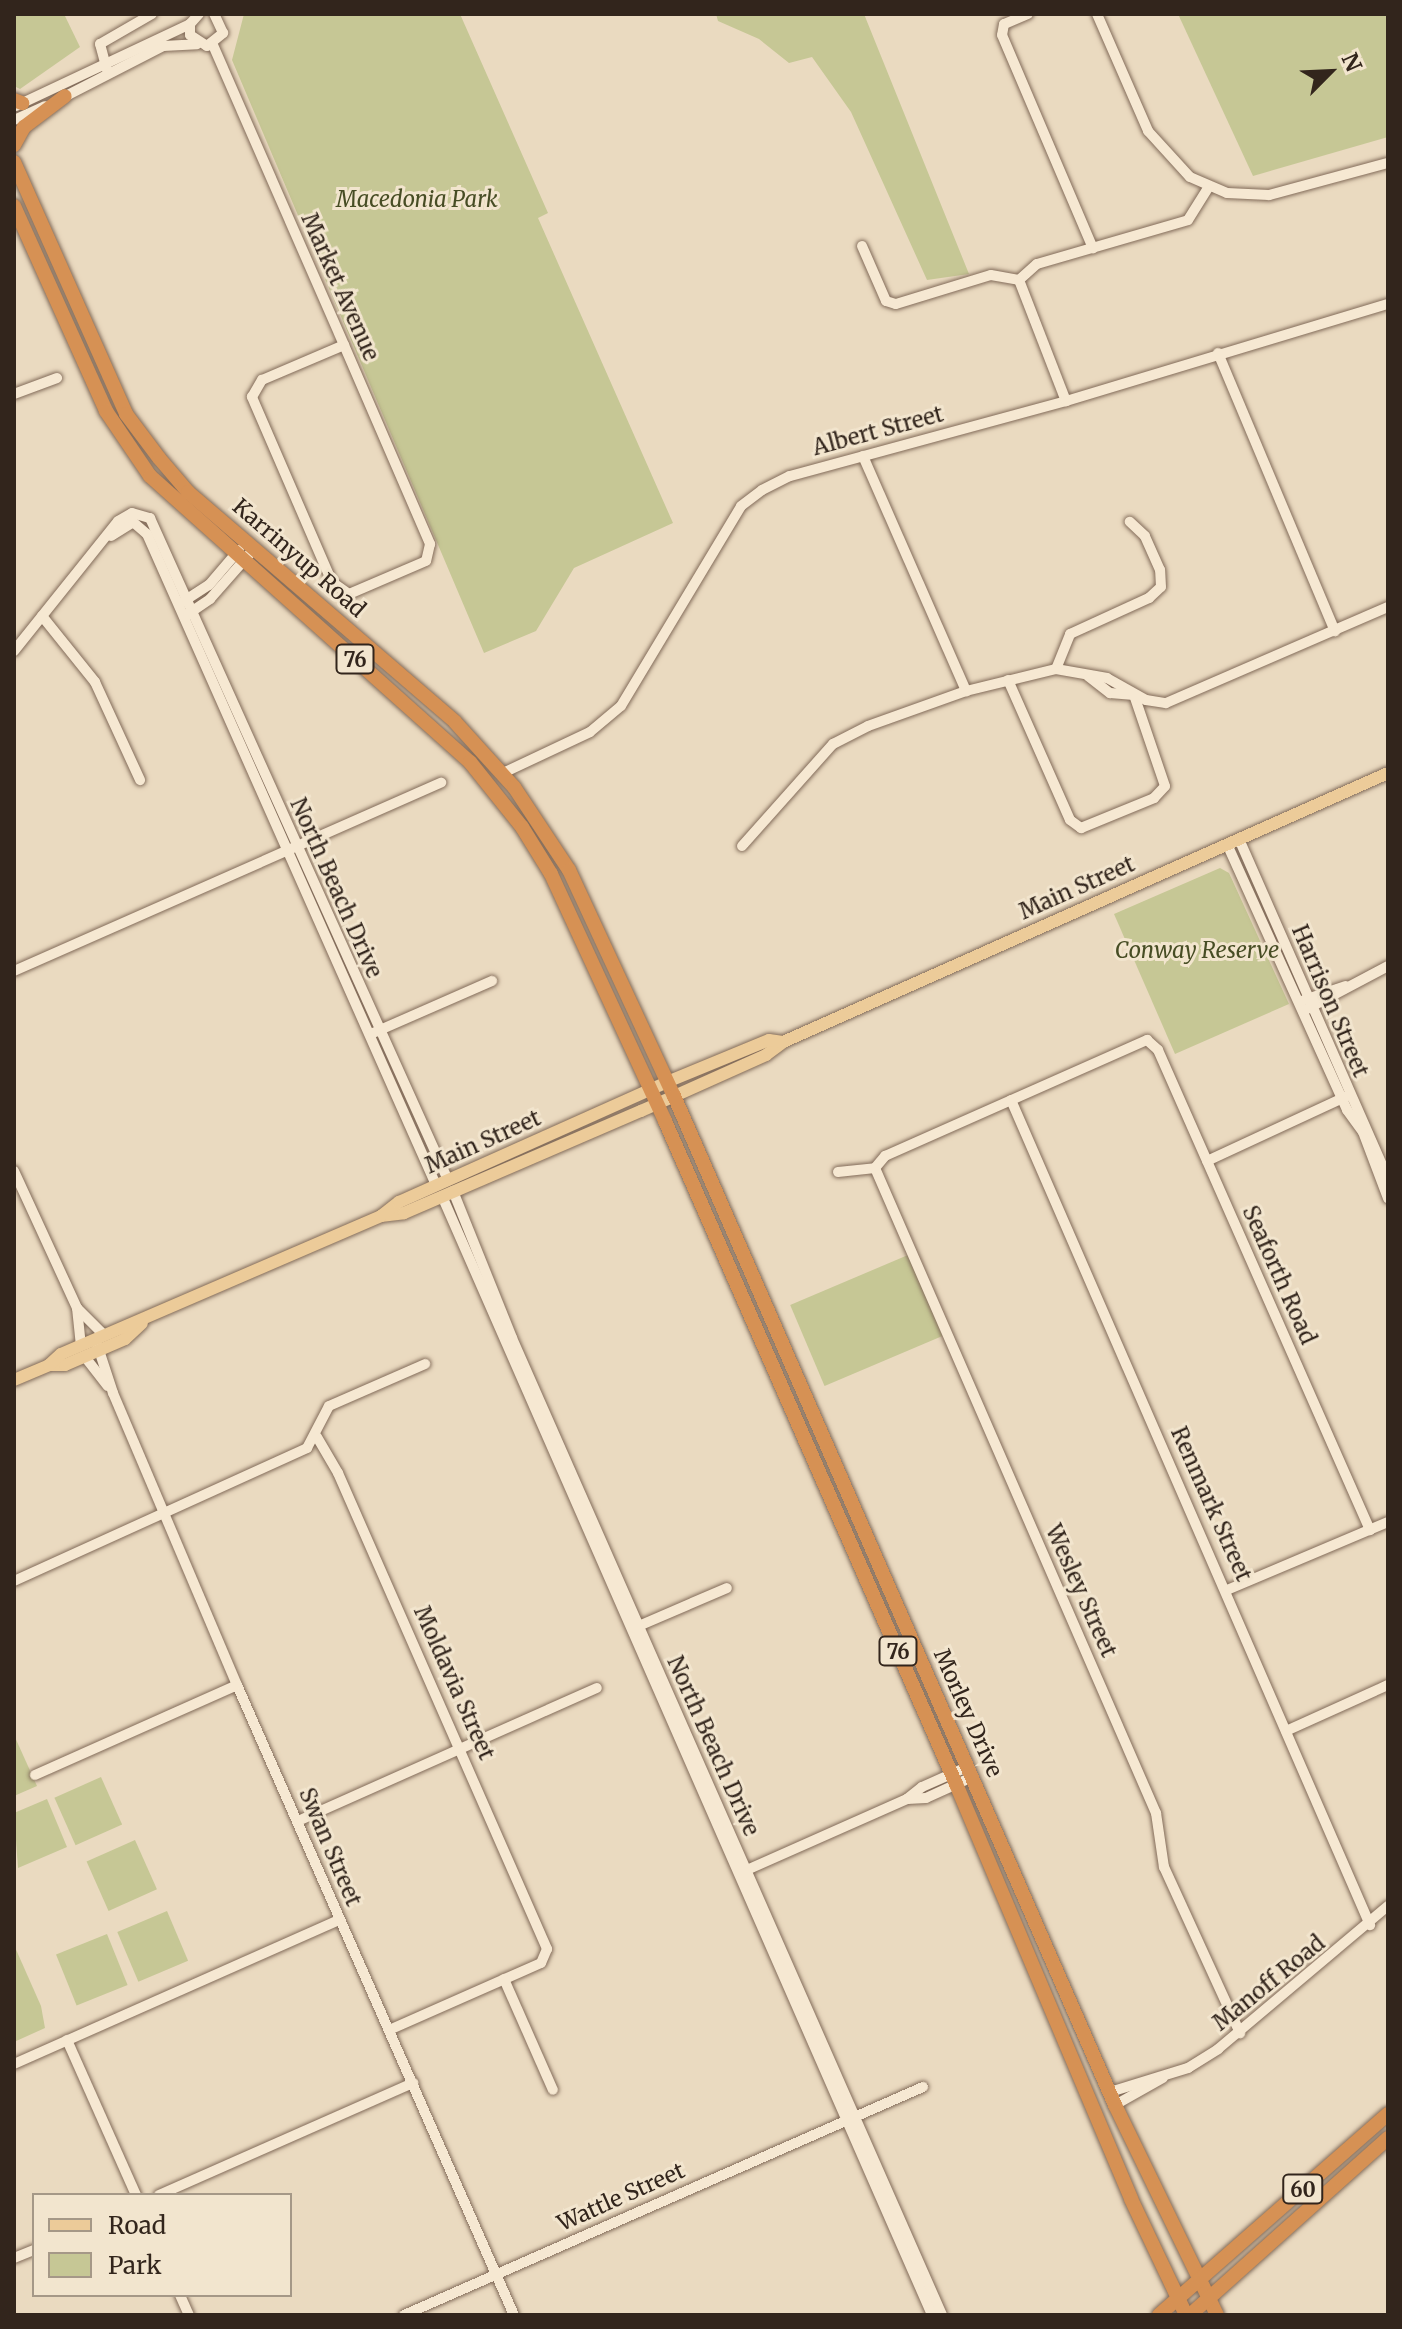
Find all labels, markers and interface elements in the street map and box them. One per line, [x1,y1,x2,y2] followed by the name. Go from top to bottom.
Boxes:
[1290,32,1370,112] north arrow
[1336,49,1368,76] text: N
[336,187,498,213] park label: Macedonia Park
[296,209,384,365] street label: Market Avenue
[810,401,946,461] street label: Albert Street
[227,493,371,623] street label: Karrinyup Road
[335,643,375,675] road number: 76
[284,794,388,982] street label: North Beach Drive
[1015,851,1139,925] street label: Main Street
[1286,921,1374,1081] street label: Harrison Street
[1115,938,1279,964] park label: Conway Reserve
[421,1105,545,1179] street label: Main Street
[1237,1202,1321,1348] street label: Seaforth Road
[1165,1423,1257,1585] street label: Renmark Street
[1040,1521,1122,1661] street label: Wesley Street
[408,1602,500,1764] street label: Moldavia Street
[878,1635,918,1667] road number: 76
[928,1645,1008,1781] street label: Morley Drive
[661,1652,765,1840] street label: North Beach Drive
[293,1784,367,1910] street label: Swan Street
[1208,1930,1330,2036] street label: Manoff Road
[553,2157,689,2237] street label: Wattle Street
[1281,2173,1325,2205] road number: 60
[32,2193,292,2297] legend
[108,2210,166,2241] text: Road
[108,2250,161,2281] text: Park

